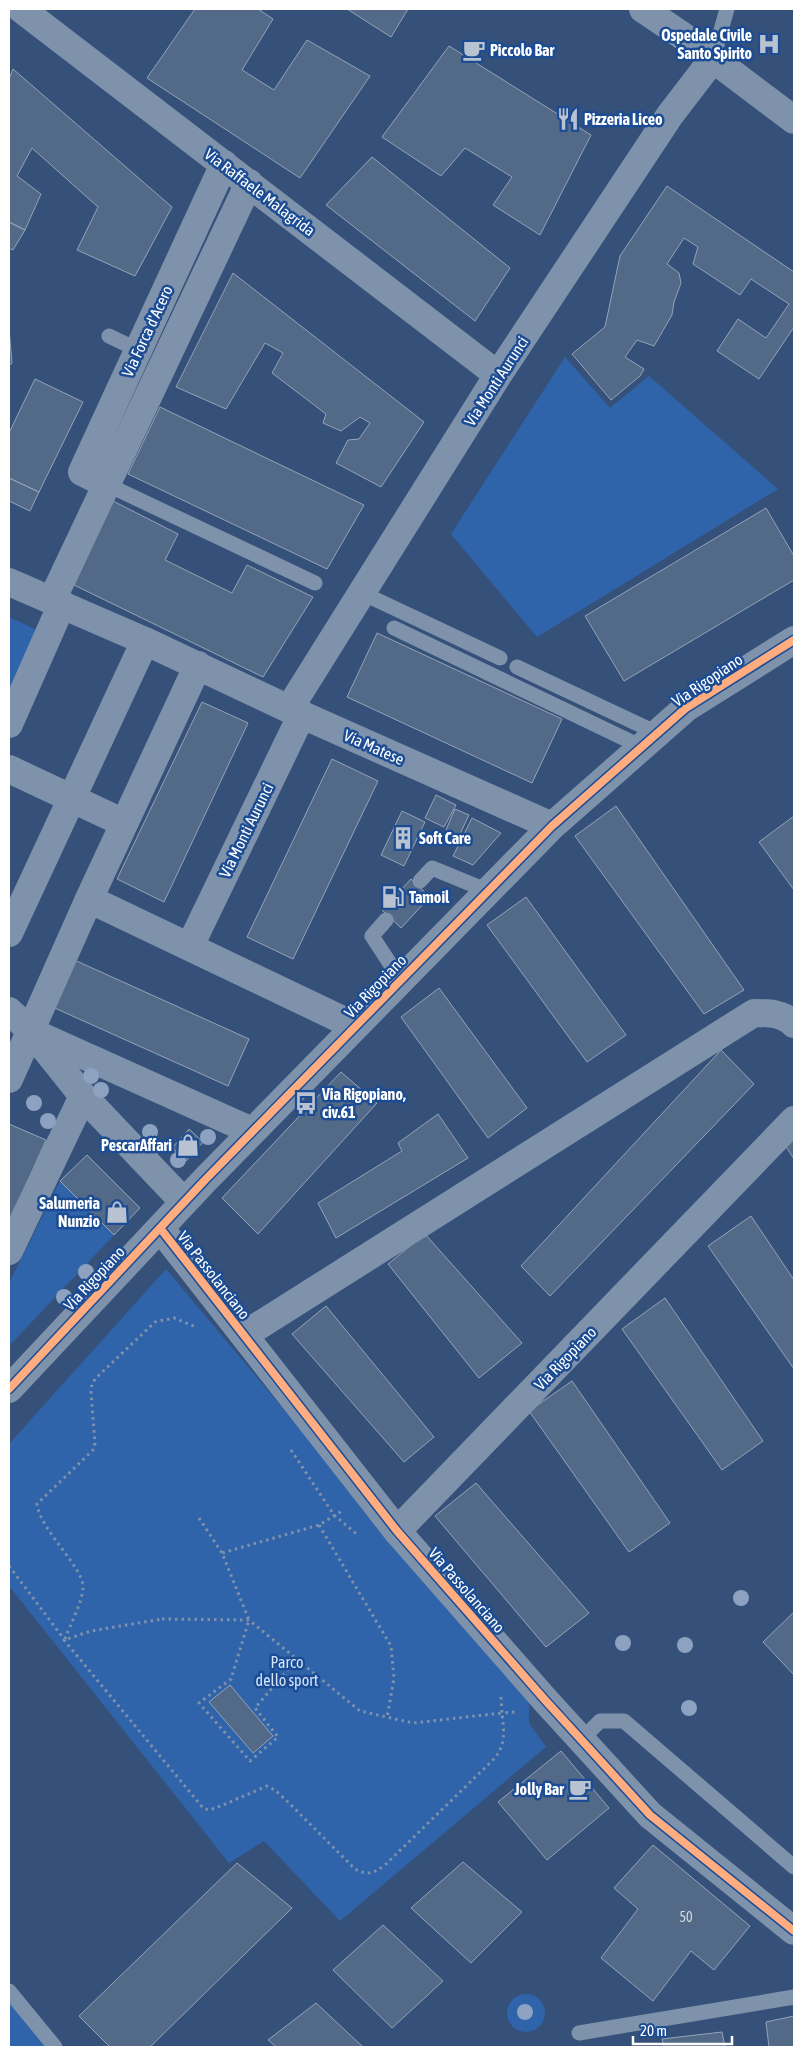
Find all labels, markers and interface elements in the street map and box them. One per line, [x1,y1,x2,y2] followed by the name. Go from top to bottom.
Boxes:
[661,26,752,62] place label: Ospedale Civile Santo Spirito
[756,31,782,57] hospital icon: Ospedale Civile Santo Spirito
[461,37,487,63] cafe icon: Piccolo Bar
[490,41,555,59] place label: Piccolo Bar
[555,106,581,132] restaurant icon: Pizzeria Liceo
[584,110,663,128] place label: Pizzeria Liceo
[201,145,319,240] street label: Via Raffaele Malagrida
[118,283,176,379] street label: Via Forca d'Acero
[460,333,532,429] street label: Via Monti Aurunci
[668,650,746,711] street label: Via Rigopiano
[341,726,407,768] street label: Via Matese
[215,780,277,880] street label: Via Monti Aurunci
[390,825,416,851] building icon: Soft Care
[419,829,471,847] place label: Soft Care
[380,884,406,910] fuel station icon: Tamoil
[409,888,450,906] place label: Tamoil
[340,951,410,1022] street label: Via Rigopiano
[321,1085,406,1121] place label: Via Rigopiano, civ.61
[293,1090,319,1116] bus stop icon: Via Rigopiano, civ.61
[175,1132,201,1158] shop icon: PescarAffari
[101,1136,172,1154] place label: PescarAffari
[39,1194,100,1230] place label: Salumeria Nunzio
[104,1199,130,1225] shop icon: Salumeria Nunzio
[174,1227,254,1323] street label: Via Passolanciano
[60,1242,129,1314] street label: Via Rigopiano
[530,1323,600,1394] street label: Via Rigopiano
[425,1544,509,1636] street label: Via Passolanciano
[256,1653,319,1690] park label: Parco dello sport
[567,1776,593,1802] cafe icon: Jolly Bar
[514,1780,564,1798] place label: Jolly Bar
[679,1909,693,1925] house number: 50
[633,2014,732,2046] scale bar
[640,2022,667,2039] text: 20 m

